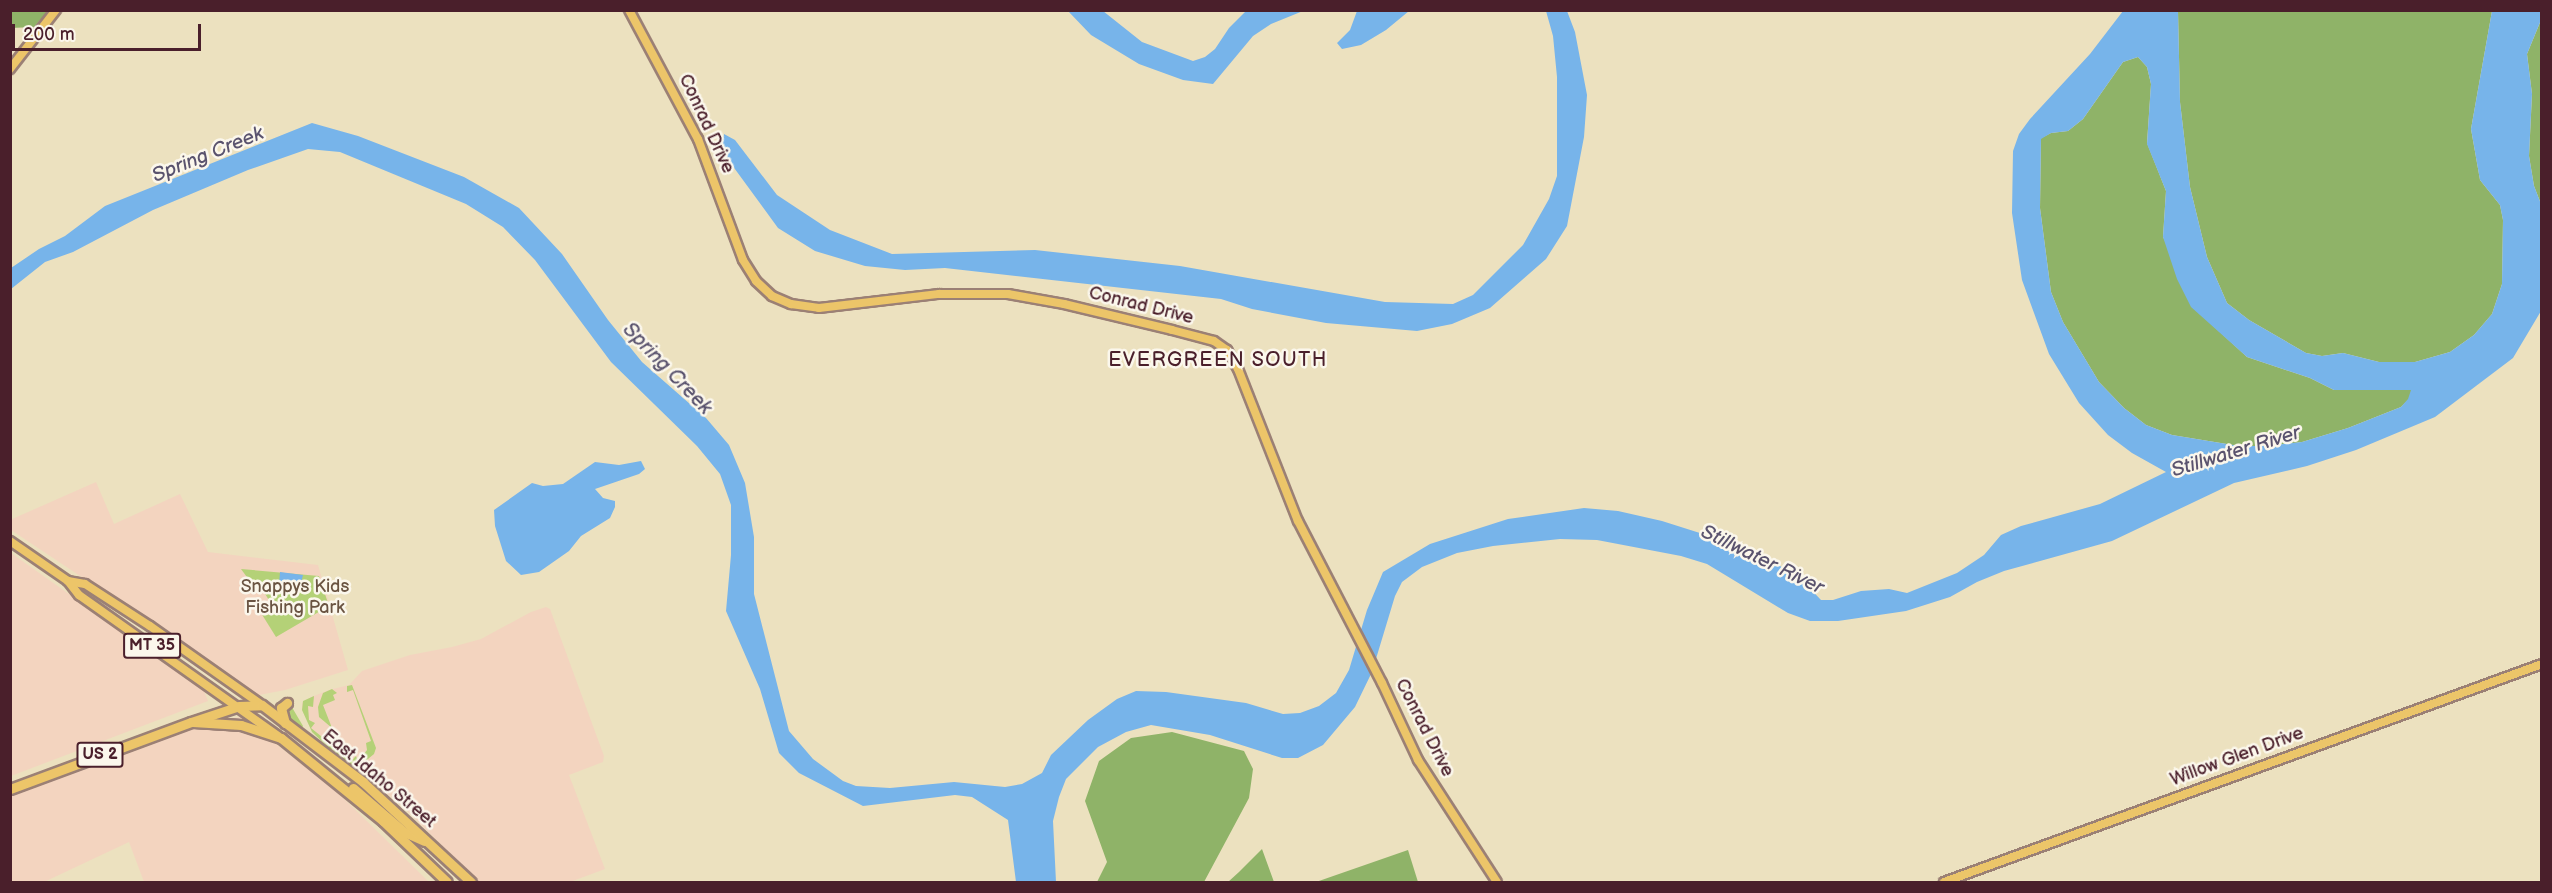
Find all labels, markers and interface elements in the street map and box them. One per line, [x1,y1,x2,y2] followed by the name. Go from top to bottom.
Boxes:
[15,12,204,50] scale bar
[23,24,75,45] text: 200 m
[674,71,738,177] street label: Conrad Drive
[149,122,267,188] water label: Spring Creek
[1086,283,1196,329] street label: Conrad Drive
[617,318,717,420] water label: Spring Creek
[1108,348,1328,372] district label: EVERGREEN SOUTH
[2169,421,2303,483] water label: Stillwater River
[1697,520,1827,600] water label: Stillwater River
[241,577,349,620] park label: Snappys Kids Fishing Park
[122,633,182,659] road number: MT 35
[1390,675,1458,781] street label: Conrad Drive
[2167,723,2307,791] street label: Willow Glen Drive
[318,725,440,833] street label: East Idaho Street
[76,742,124,768] road number: US 2

